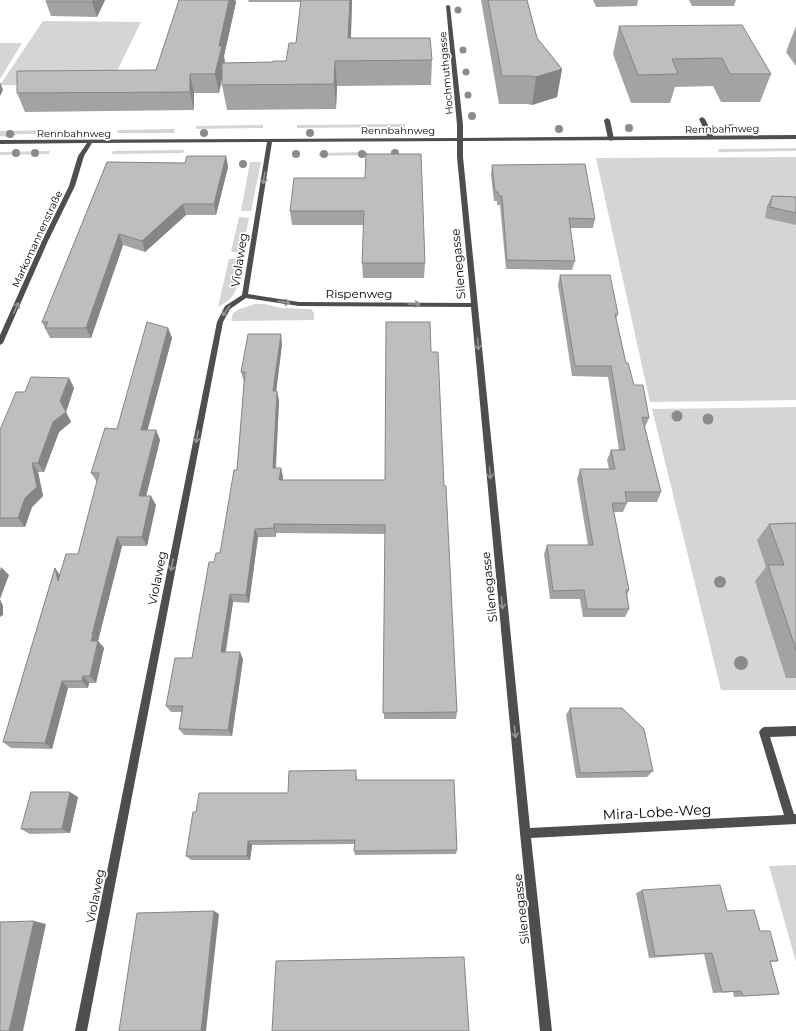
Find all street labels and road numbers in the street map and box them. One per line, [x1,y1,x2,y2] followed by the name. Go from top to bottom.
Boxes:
[436,31,456,115] street label: Hochmuthgasse
[685,122,759,136] street label: Rennbahnweg
[361,124,435,137] street label: Rennbahnweg
[37,127,111,140] street label: Rennbahnweg
[9,188,65,290] street label: Markomannenstraße
[447,228,469,300] street label: Silenegasse
[227,232,251,288] street label: Violaweg
[326,286,392,301] street label: Rispenweg
[144,550,170,606] street label: Violaweg
[478,551,500,623] street label: Silenegasse
[602,800,712,824] street label: Mira-Lobe-Weg
[82,868,108,924] street label: Violaweg
[510,873,532,945] street label: Silenegasse

